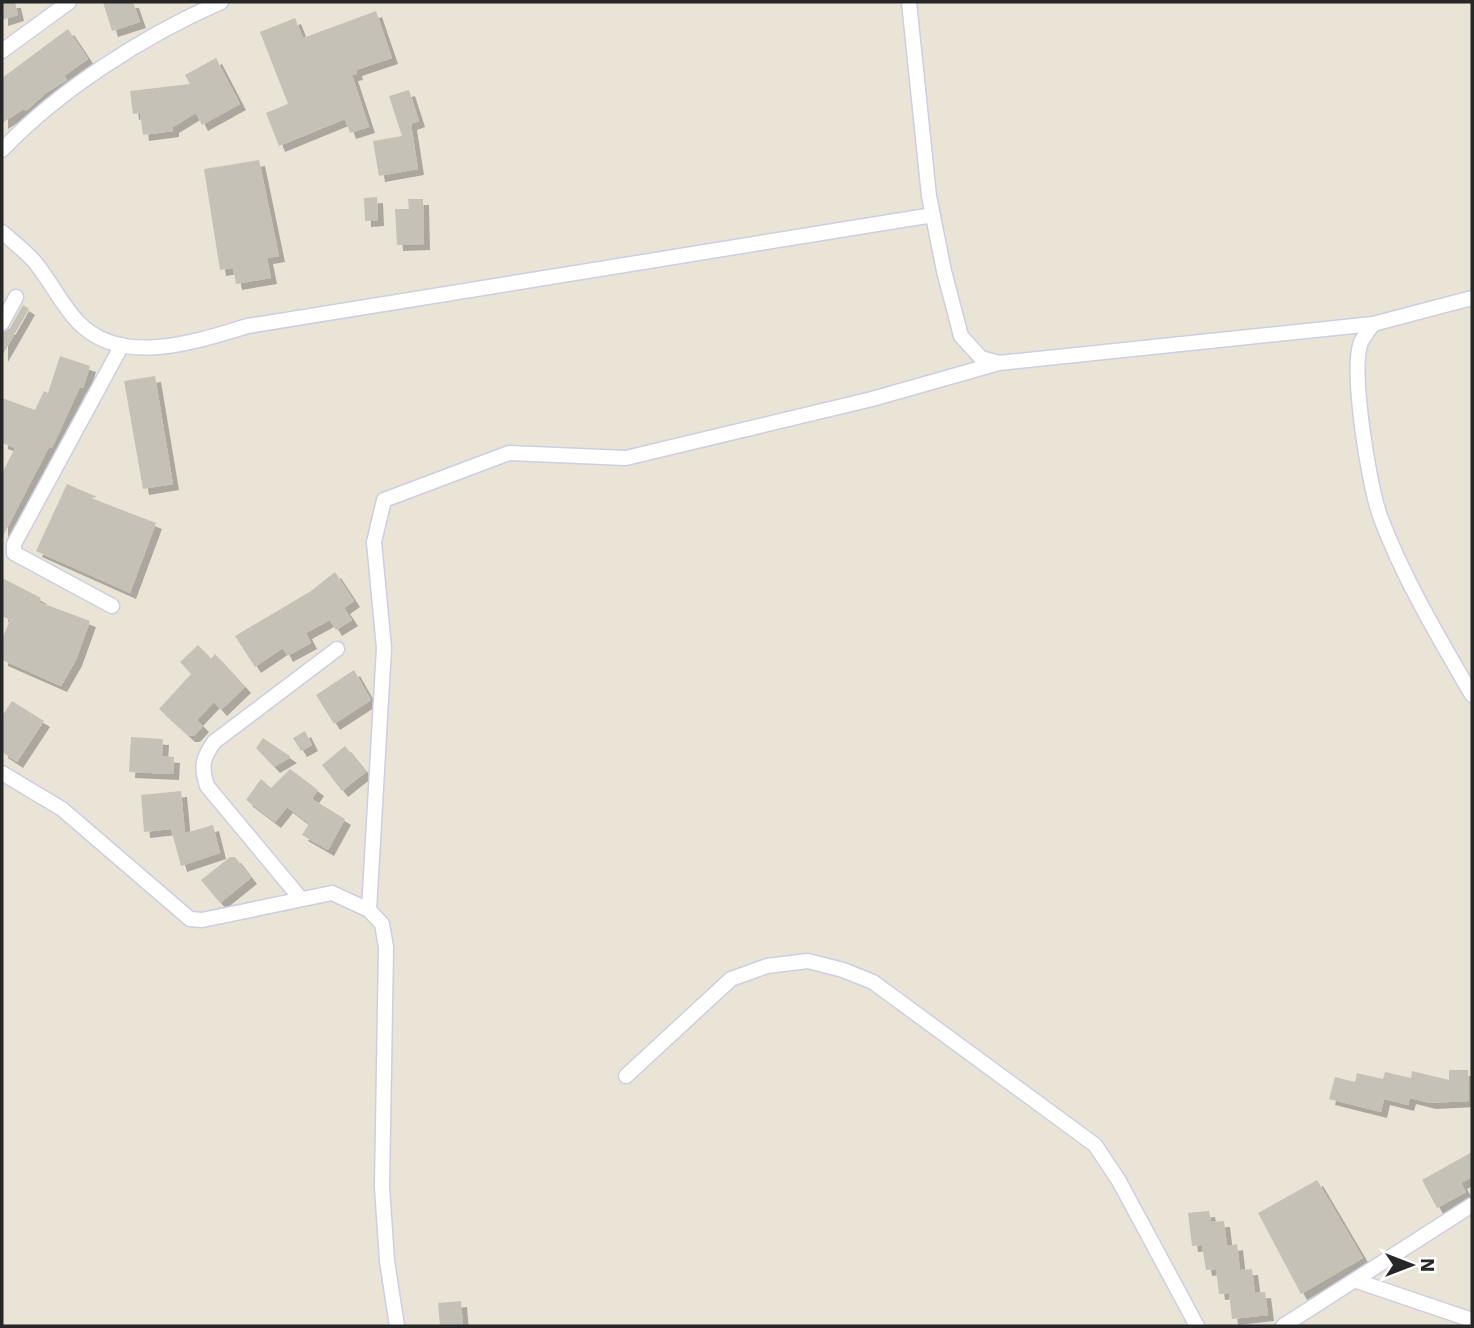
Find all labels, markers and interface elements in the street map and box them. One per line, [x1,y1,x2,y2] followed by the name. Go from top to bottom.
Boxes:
[1376,1230,1446,1300] north arrow
[1416,1258,1439,1272] text: N

